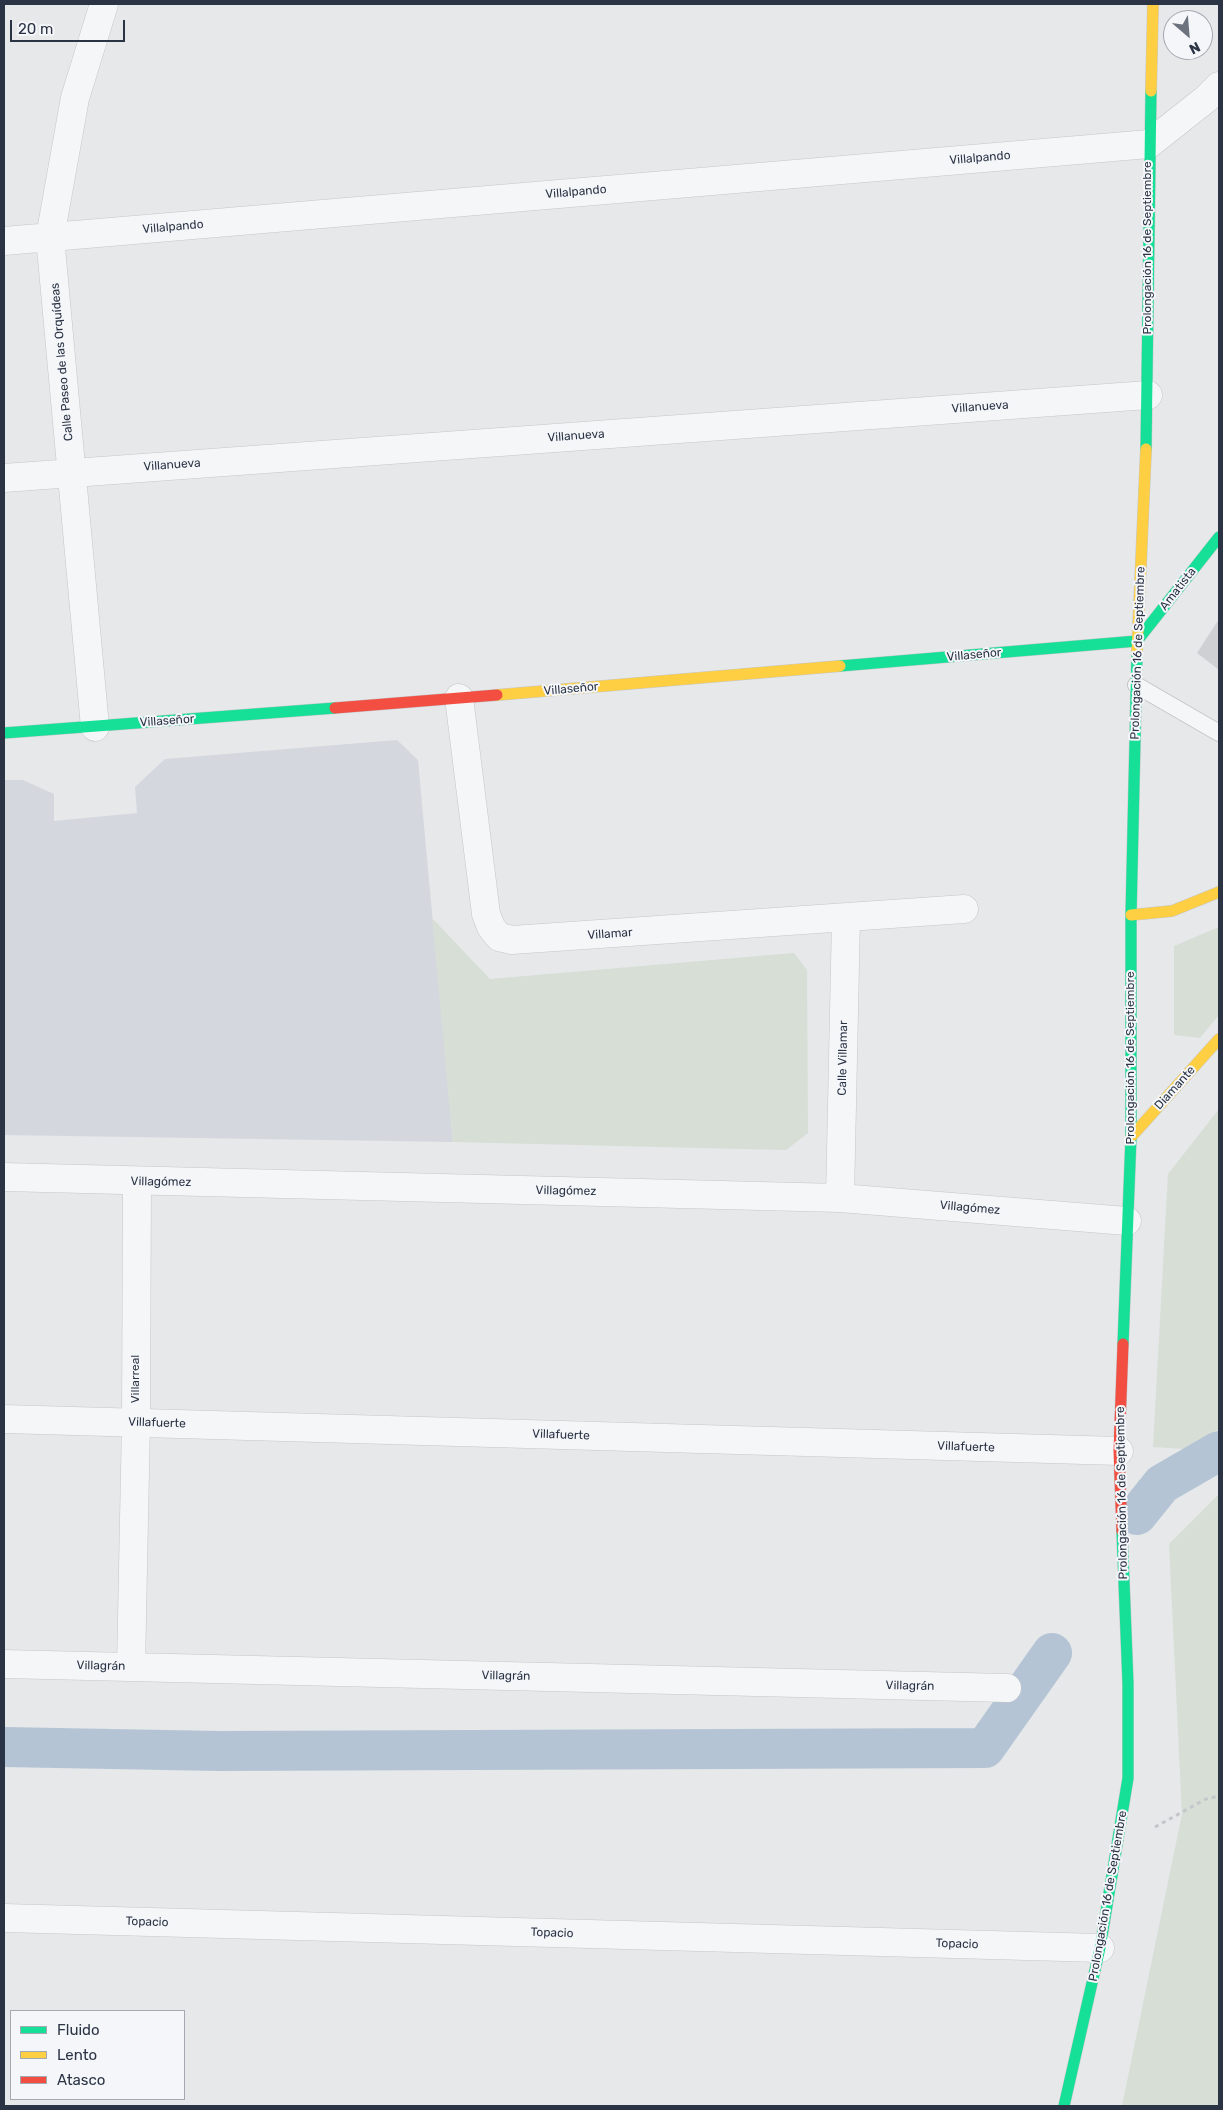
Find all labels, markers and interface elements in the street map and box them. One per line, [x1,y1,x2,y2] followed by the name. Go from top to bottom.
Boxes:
[12,10,128,42] scale bar
[1163,10,1213,60] north arrow
[18,20,53,38] text: 20 m
[1186,38,1203,58] text: N
[949,148,1011,168] street label: Villalpando
[1141,161,1155,335] street label: Prolongación 16 de Septiembre
[545,182,607,202] street label: Villalpando
[142,217,204,237] street label: Villalpando
[48,282,76,442] street label: Calle Paseo de las Orquídeas
[951,398,1009,416] street label: Villanueva
[547,427,605,445] street label: Villanueva
[143,456,201,474] street label: Villanueva
[1157,565,1199,613] street label: Amatista
[1128,566,1148,740] street label: Prolongación 16 de Septiembre
[946,645,1002,665] street label: Villaseñor
[543,679,599,699] street label: Villaseñor
[139,712,195,730] street label: Villaseñor
[587,925,633,943] street label: Villamar
[1124,971,1138,1145] street label: Prolongación 16 de Septiembre
[835,1020,851,1096] street label: Calle Villamar
[1152,1063,1198,1113] street label: Diamante
[131,1174,191,1190] street label: Villagómez
[536,1183,596,1199] street label: Villagómez
[939,1198,1001,1218] street label: Villagómez
[129,1355,143,1403] street label: Villarreal
[1113,1406,1131,1580] street label: Prolongación 16 de Septiembre
[128,1415,186,1431] street label: Villafuerte
[532,1427,590,1443] street label: Villafuerte
[937,1439,995,1455] street label: Villafuerte
[77,1658,125,1674] street label: Villagrán
[482,1668,530,1684] street label: Villagrán
[886,1678,934,1694] street label: Villagrán
[1086,1809,1130,1983] street label: Prolongación 16 de Septiembre
[125,1914,169,1930] street label: Topacio
[530,1925,574,1941] street label: Topacio
[935,1936,979,1952] street label: Topacio
[10,2010,185,2100] legend
[57,2021,100,2039] text: Fluido
[57,2046,97,2064] text: Lento
[57,2071,105,2089] text: Atasco

